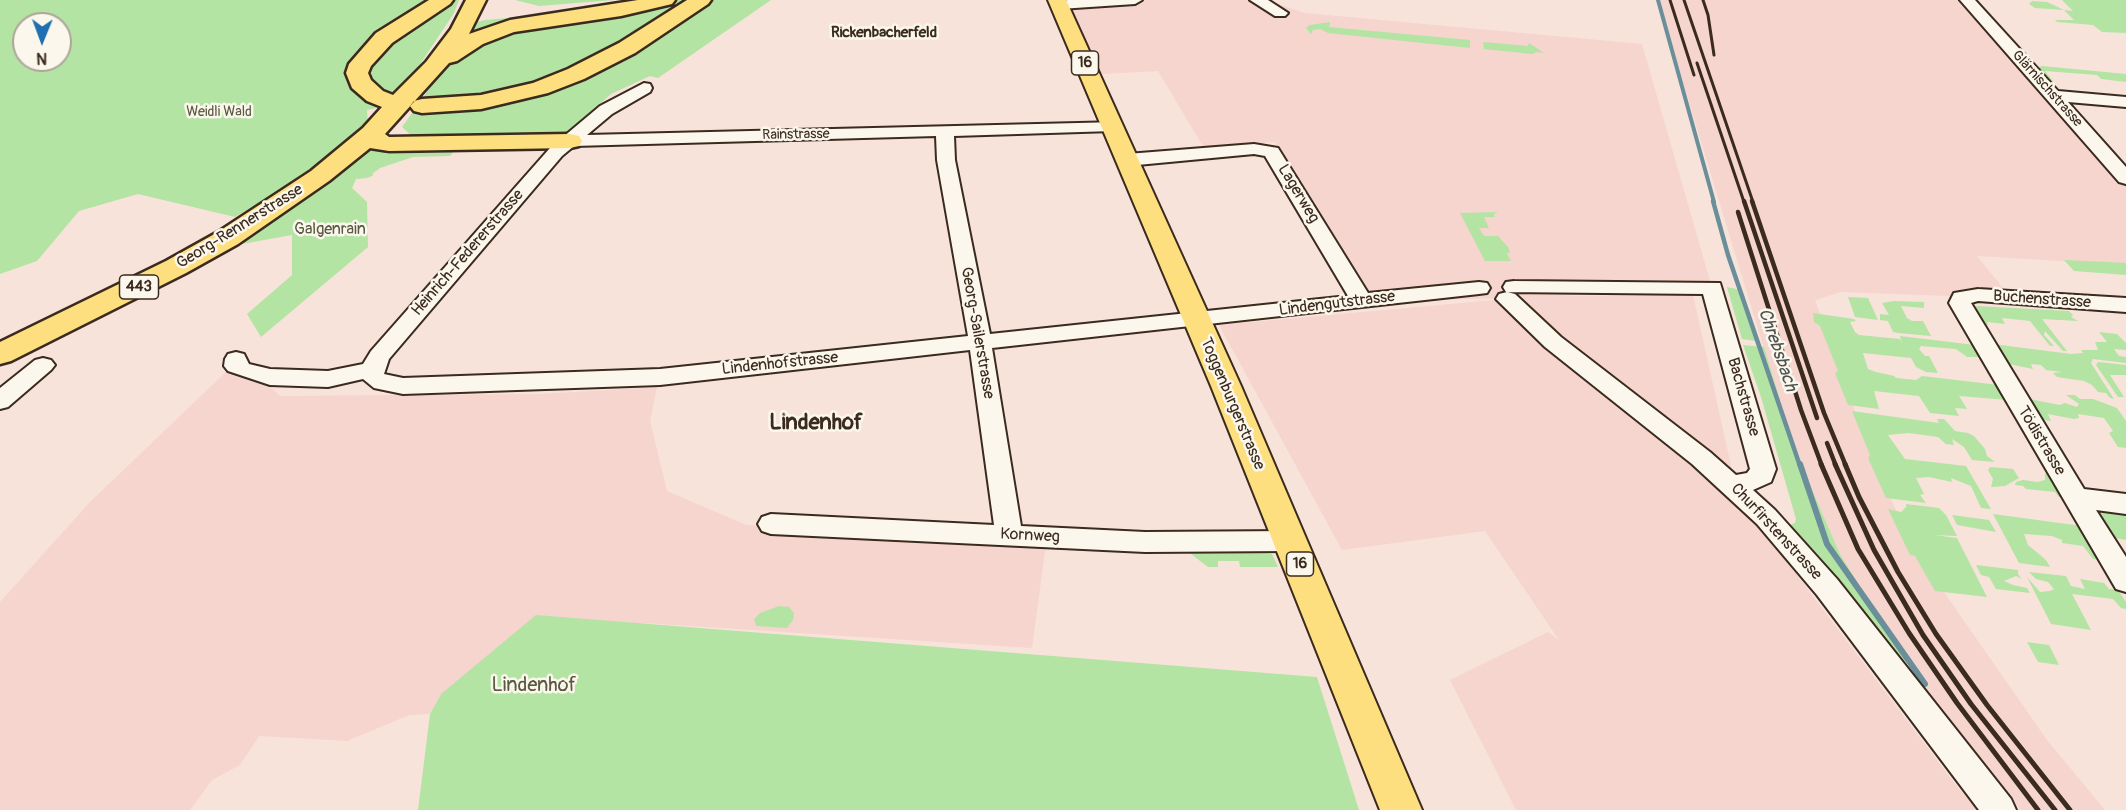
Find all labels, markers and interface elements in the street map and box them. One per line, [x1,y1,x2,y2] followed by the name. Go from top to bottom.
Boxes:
[12,12,72,72] north arrow
[831,24,937,42] district label: Rickenbacherfeld
[2008,47,2086,131] street label: Glärnischstrasse
[36,48,47,68] text: N
[1072,51,1098,75] road number: 16
[186,104,252,120] park label: Weidli Wald
[762,126,830,144] street label: Rainstrasse
[1273,161,1323,227] street label: Lagerweg
[173,180,307,274] street label: Georg-Rennerstrasse
[408,186,528,320] street label: Heinrich-Federerstrasse
[294,220,366,240] park label: Galgenrain
[956,266,998,400] street label: Georg-Sailerstrasse
[120,275,158,299] road number: 443
[1278,287,1396,321] street label: Lindengutstrasse
[1992,287,2092,313] street label: Buchenstrasse
[1753,306,1801,394] water label: Chrebsbach
[1195,335,1269,473] street label: Toggenburgerstrasse
[721,348,839,380] street label: Lindenhofstrasse
[1723,355,1763,439] street label: Bachstrasse
[2013,403,2069,479] street label: Tödistrasse
[769,410,863,436] district label: Lindenhof
[1726,480,1826,584] street label: Churfirstenstrasse
[1000,525,1060,547] street label: Kornweg
[1286,552,1314,576] road number: 16
[492,674,576,698] park label: Lindenhof

